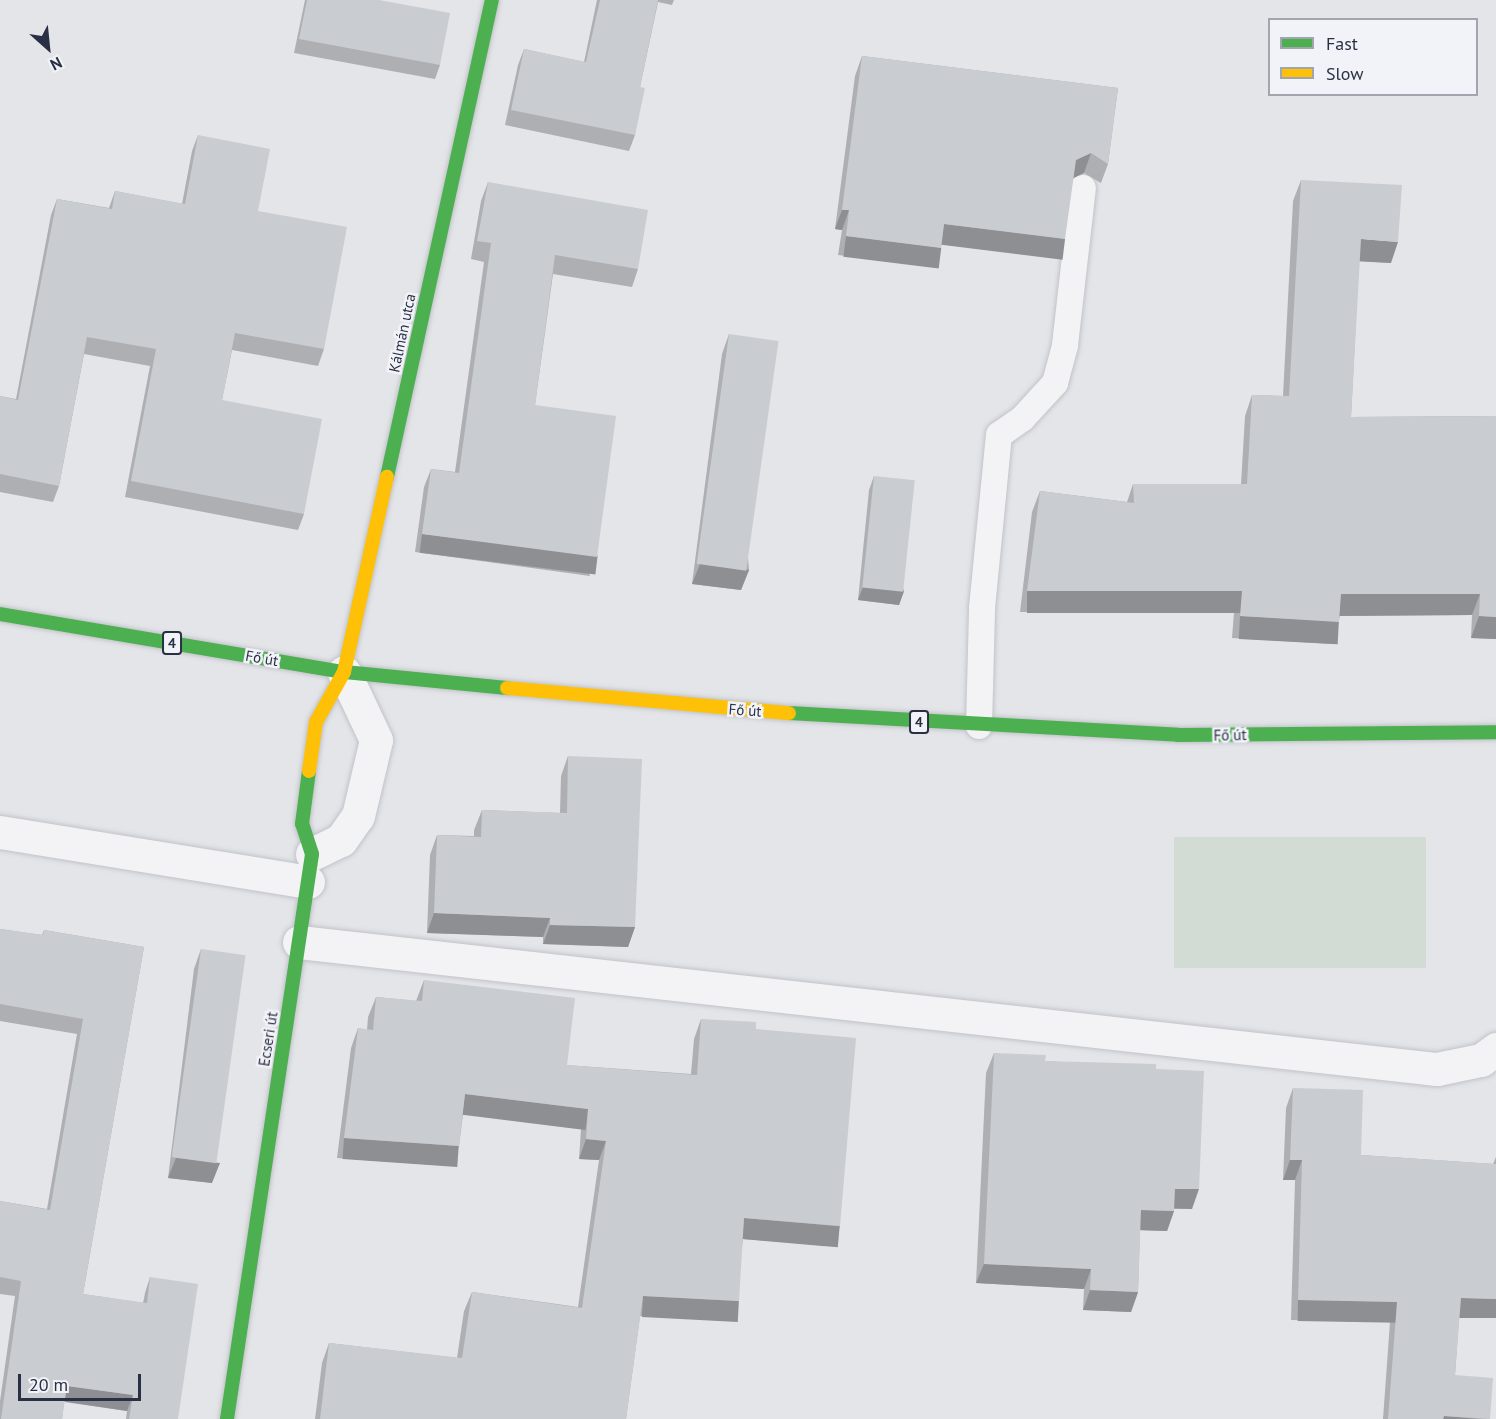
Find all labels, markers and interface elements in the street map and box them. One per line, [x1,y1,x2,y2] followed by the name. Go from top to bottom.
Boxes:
[18,18,78,78] north arrow
[1268,18,1478,96] legend
[1326,32,1358,55] text: Fast
[47,53,65,75] text: N
[1326,62,1364,85] text: Slow
[385,292,419,374] street label: Kálmán utca
[162,632,182,654] road number: 4
[244,646,280,670] street label: Fő út
[728,700,762,720] street label: Fő út
[908,711,930,733] road number: 4
[1213,726,1247,744] street label: Fő út
[255,1010,281,1068] street label: Ecseri út
[21,1362,144,1400] scale bar
[29,1373,68,1396] text: 20 m

